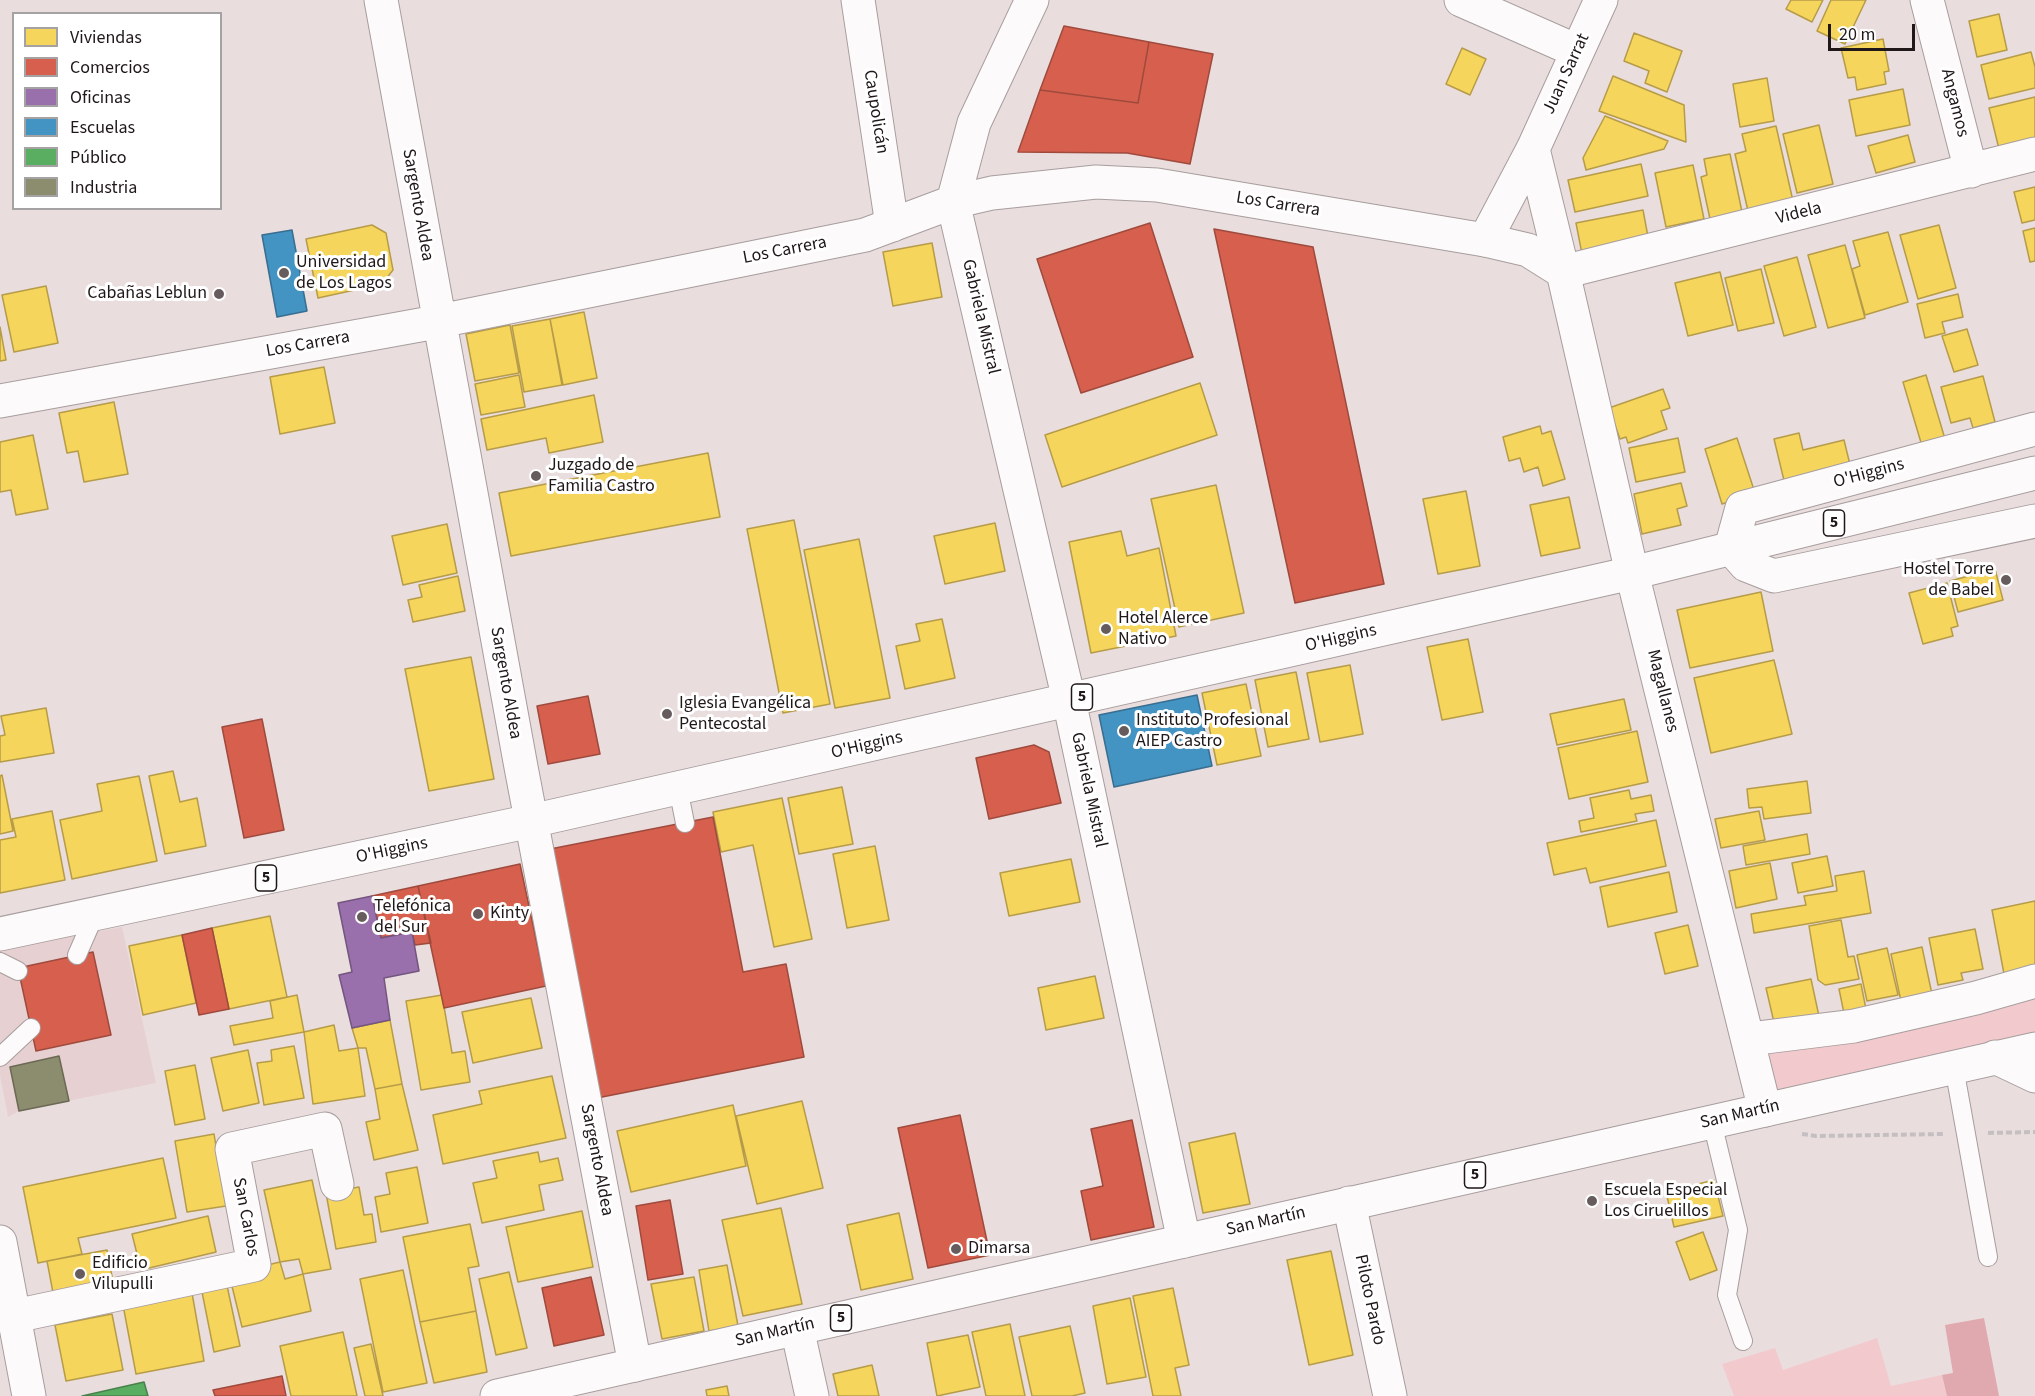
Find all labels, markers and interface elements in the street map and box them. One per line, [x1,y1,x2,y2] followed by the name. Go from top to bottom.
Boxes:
[12,12,222,210] legend
[1831,12,1918,50] scale bar
[1839,22,1875,47] text: 20 m
[70,25,142,50] text: Viviendas
[1539,30,1595,118] street label: Juan Sarrat
[70,55,150,80] text: Comercios
[1935,67,1973,139] street label: Angamos
[858,68,892,156] street label: Caupolicán
[70,85,131,110] text: Oficinas
[70,115,135,140] text: Escuelas
[70,145,127,170] text: Público
[396,147,438,263] street label: Sargento Aldea
[70,175,137,200] text: Industria
[1234,188,1322,222] street label: Los Carrera
[1774,198,1824,230] street label: Videla
[741,232,829,270] street label: Los Carrera
[296,252,392,294] place label: Universidad de Los Lagos
[956,257,1004,377] street label: Gabriela Mistral
[277,266,291,280] marker: Universidad de Los Lagos
[87,283,207,305] place label: Cabañas Leblun
[212,287,226,301] marker: Cabañas Leblun
[264,327,352,363] street label: Los Carrera
[1831,454,1907,494] street label: O'Higgins
[548,455,655,498] place label: Juzgado de Familia Castro
[529,469,543,483] marker: Juzgado de Familia Castro
[1824,510,1844,536] road number: 5
[1903,559,1994,602] place label: Hostel Torre de Babel
[1999,573,2013,587] marker: Hostel Torre de Babel
[1118,608,1208,650] place label: Hotel Alerce Nativo
[1303,620,1379,658] street label: O'Higgins
[1099,622,1113,636] marker: Hotel Alerce Nativo
[484,625,526,741] street label: Sargento Aldea
[1641,647,1683,735] street label: Magallanes
[1072,684,1092,710] road number: 5
[679,693,811,736] place label: Iglesia Evangélica Pentecostal
[660,707,674,721] marker: Iglesia Evangélica Pentecostal
[1136,710,1289,752] place label: Instituto Profesional AIEP Castro
[1117,724,1131,738] marker: Instituto Profesional AIEP Castro
[829,727,905,765] street label: O'Higgins
[1065,730,1111,850] street label: Gabriela Mistral
[354,833,430,869] street label: O'Higgins
[256,865,276,891] road number: 5
[374,896,451,938] place label: Telefónica del Sur
[490,903,529,925] place label: Kinty
[471,907,485,921] marker: Kinty
[355,910,369,924] marker: Telefónica del Sur
[1698,1095,1782,1135] street label: San Martín
[575,1102,617,1218] street label: Sargento Aldea
[1464,1162,1486,1188] road number: 5
[227,1176,263,1258] street label: San Carlos
[1604,1180,1727,1222] place label: Escuela Especial Los Ciruelillos
[1585,1194,1599,1208] marker: Escuela Especial Los Ciruelillos
[1224,1202,1308,1242] street label: San Martín
[968,1238,1030,1260] place label: Dimarsa
[949,1242,963,1256] marker: Dimarsa
[92,1253,153,1296] place label: Edificio Vilupulli
[1349,1253,1389,1347] street label: Piloto Pardo
[73,1267,87,1281] marker: Edificio Vilupulli
[830,1305,852,1331] road number: 5
[733,1313,817,1353] street label: San Martín

